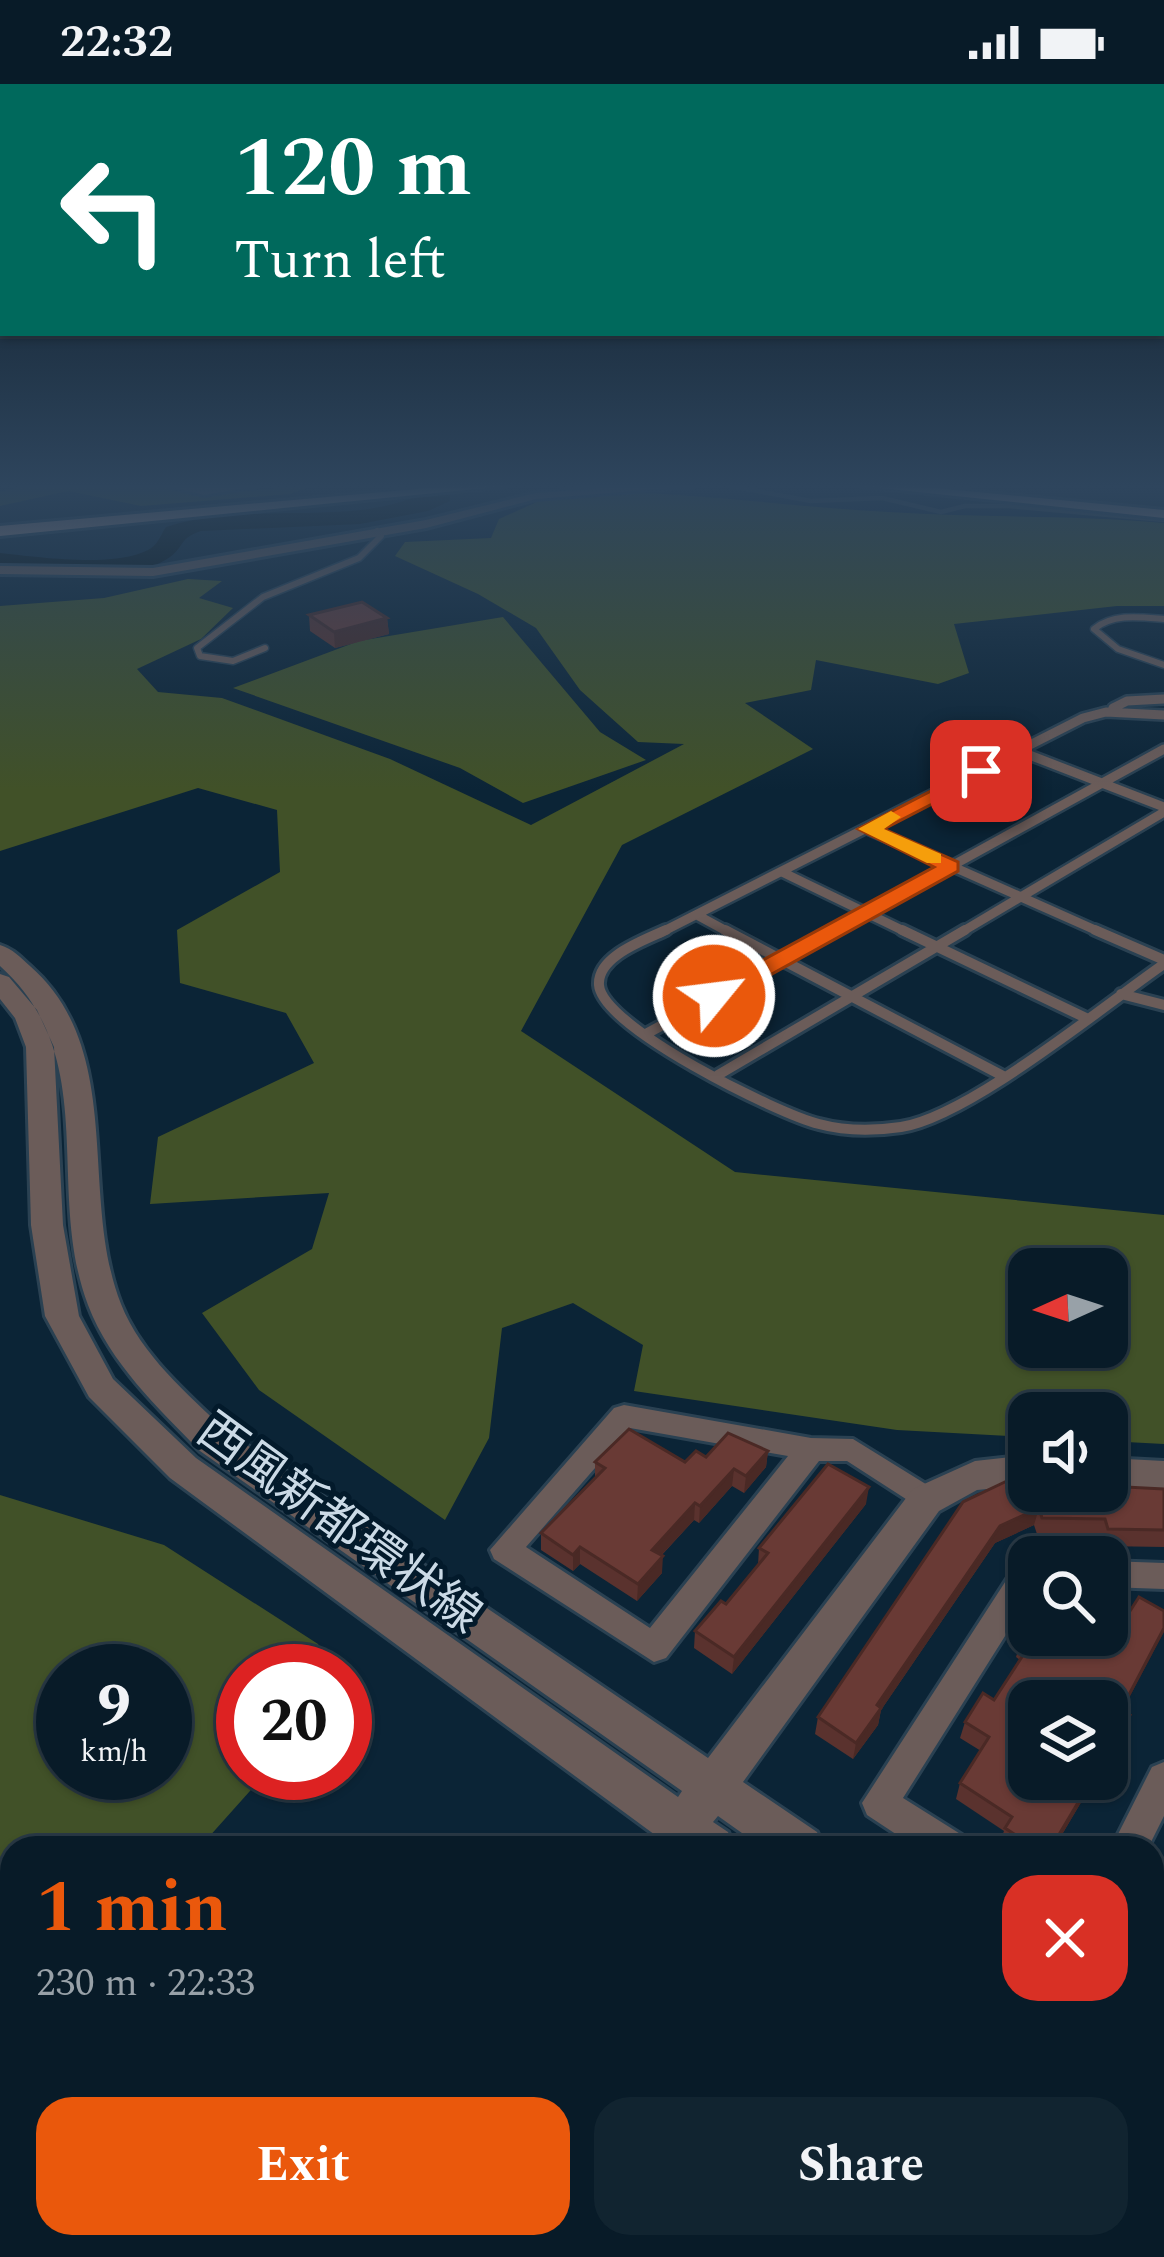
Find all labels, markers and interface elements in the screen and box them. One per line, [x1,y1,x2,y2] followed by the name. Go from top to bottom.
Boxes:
[60,8,173,77] text: 22:32
[234,105,472,233] text: 120 m
[36,132,192,288] icon: left
[234,220,446,302] text: Turn left
[930,720,1032,822] pin
[948,738,1014,804] icon: arrive
[651,933,777,1059] position arrow
[1008,1248,1128,1368] north arrow
[1008,1248,1128,1800] map controls
[1008,1392,1128,1512] button: sound
[182,1396,496,1652] street label: 西風新都環状線
[1008,1536,1128,1656] button: search
[216,1644,372,1800] speed limit sign: 20
[97,1661,131,1753] text: 9
[1008,1680,1128,1800] button: layers
[80,1729,148,1775] text: km/h
[36,1854,228,1963] text: 1 min
[1002,1875,1128,2001] button: close
[36,1954,255,2013] text: 230 m · 22:33
[36,2097,570,2235] button: Exit
[594,2097,1128,2235] button: Share

